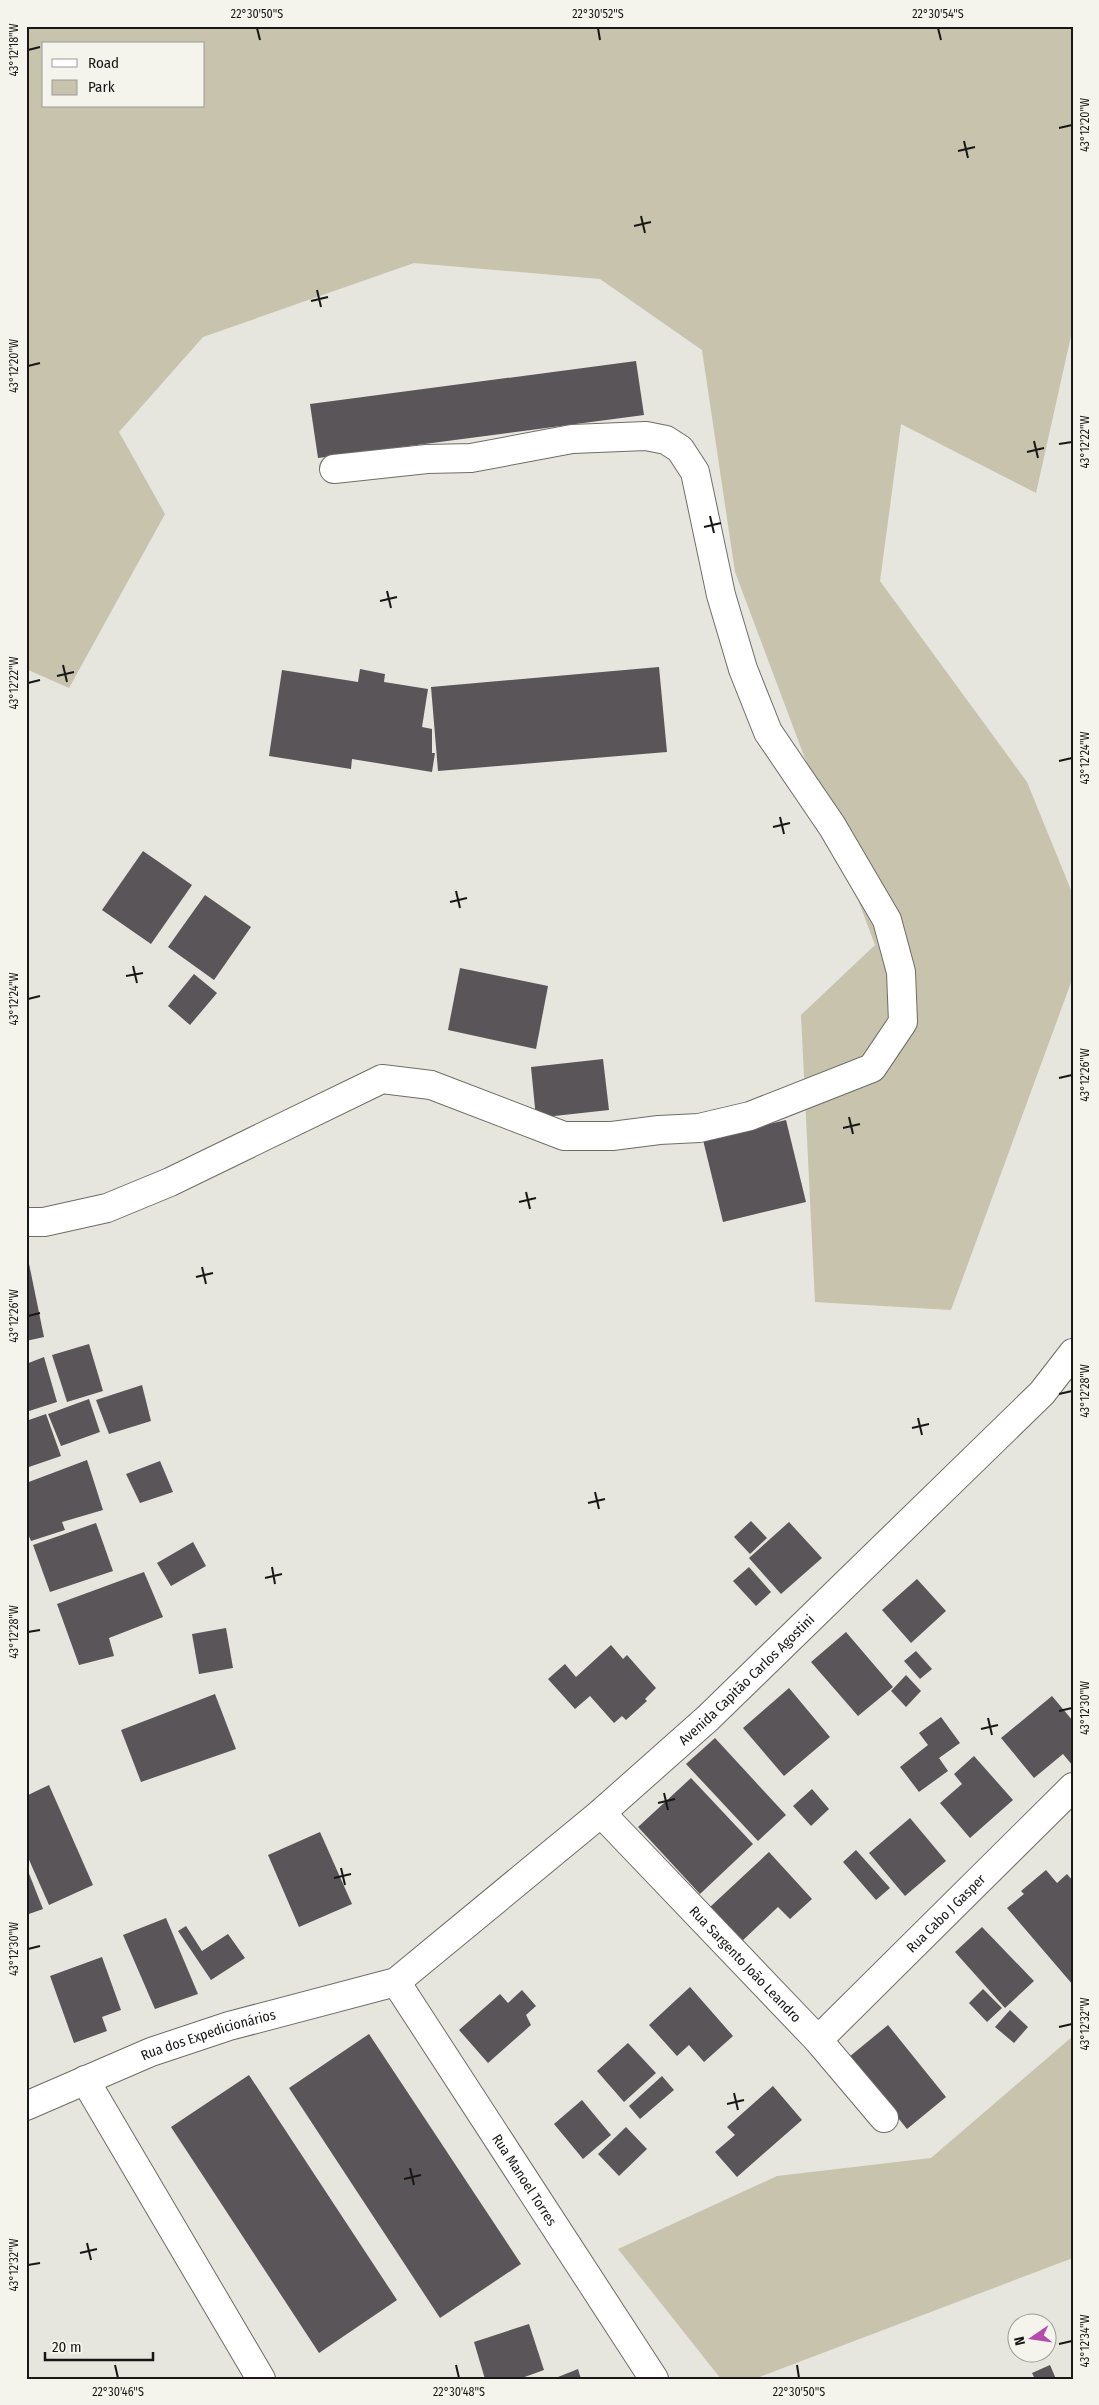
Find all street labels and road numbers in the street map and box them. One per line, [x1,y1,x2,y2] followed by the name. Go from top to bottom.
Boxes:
[675,1611,818,1749] street label: Avenida Capitão Carlos Agostini
[903,1870,989,1956] street label: Rua Cabo J Gasper
[686,1902,805,2026] street label: Rua Sargento João Leandro
[138,2006,277,2064] street label: Rua dos Expedicionários
[489,2131,561,2229] street label: Rua Manoel Torres

